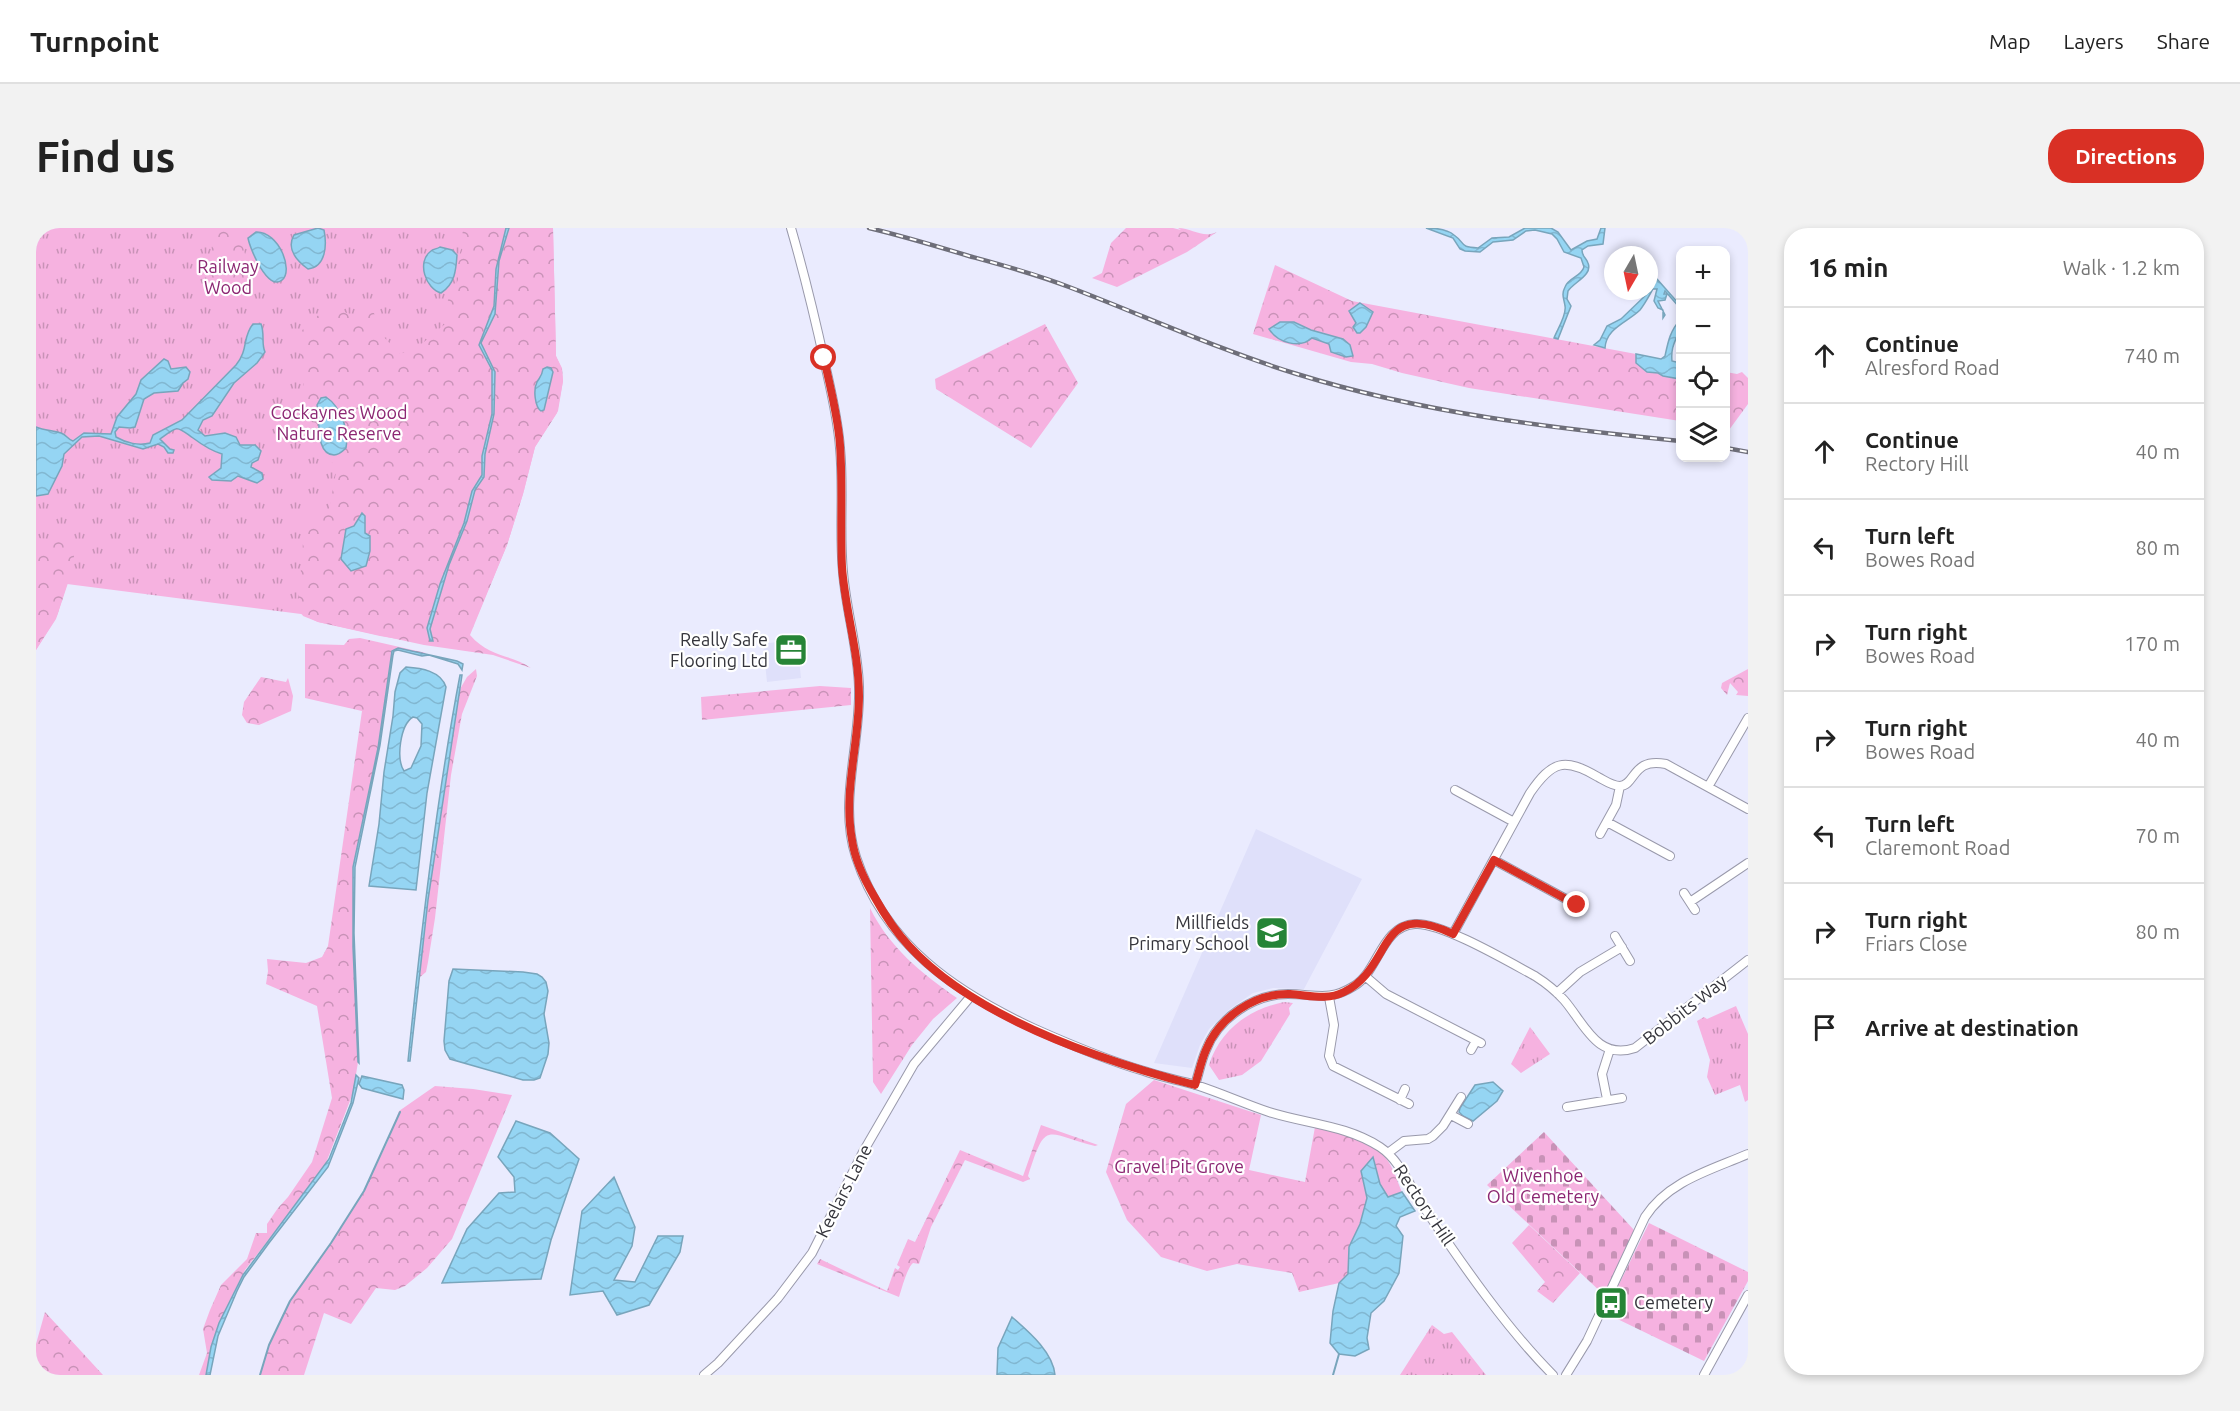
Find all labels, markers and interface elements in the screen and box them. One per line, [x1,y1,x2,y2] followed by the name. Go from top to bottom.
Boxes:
[30,26,159,57] text: Turnpoint
[1989,29,2030,53] text: Map
[2063,29,2124,53] text: Layers
[2157,29,2210,53] text: Share
[2048,129,2204,183] button: Directions
[36,133,175,180] text: Find us
[1604,246,1658,300] north arrow
[1676,246,1730,462] map controls
[1676,246,1730,300] button: +
[1808,253,1888,282] text: 16 min
[197,256,259,297] park label: Railway Wood
[2063,256,2180,279] text: Walk · 1.2 km
[1676,300,1730,354] button: −
[1865,331,1959,356] text: Continue
[1808,339,1841,372] icon: ahead
[810,344,836,370] route start
[2124,344,2180,367] text: 740 m
[1676,354,1730,408] button: locate
[1865,356,2000,379] text: Alresford Road
[270,402,408,443] park label: Cockaynes Wood Nature Reserve
[1676,408,1730,462] button: layers
[1865,427,1959,452] text: Continue
[1808,435,1841,468] icon: ahead
[2136,440,2180,463] text: 40 m
[1865,452,1969,475] text: Rectory Hill
[1865,523,1955,548] text: Turn left
[1808,531,1841,564] icon: left
[2136,536,2180,559] text: 80 m
[1865,548,1975,571] text: Bowes Road
[1865,619,1967,644] text: Turn right
[1808,627,1841,660] icon: right
[670,629,768,670] place label: Really Safe Flooring Ltd
[773,632,809,668] office icon: Really Safe Flooring Ltd
[2124,632,2180,655] text: 170 m
[1865,644,1975,667] text: Bowes Road
[1865,715,1967,740] text: Turn right
[1808,723,1841,756] icon: right
[2136,728,2180,751] text: 40 m
[1865,740,1975,763] text: Bowes Road
[1865,811,1955,836] text: Turn left
[1808,819,1841,852] icon: left
[2136,824,2180,847] text: 70 m
[1865,836,2010,859] text: Claremont Road
[1563,891,1589,917] route end
[1865,907,1967,932] text: Turn right
[1128,912,1249,953] place label: Millfields Primary School
[1254,915,1290,951] school or university icon: Millfields Primary School
[1808,915,1841,948] icon: right
[2136,920,2180,943] text: 80 m
[1865,932,1968,955] text: Friars Close
[1639,970,1730,1048] street label: Bobbits Way
[1808,1011,1841,1044] icon: arrive
[1865,1015,2079,1040] text: Arrive at destination
[811,1141,875,1241] street label: Keelars Lane
[1114,1156,1244,1176] park label: Gravel Pit Grove
[1390,1160,1459,1249] street label: Rectory Hill
[1487,1165,1600,1206] park label: Wivenhoe Old Cemetery
[1593,1285,1629,1321] bus stop icon: Cemetery
[1634,1292,1714,1312] place label: Cemetery

